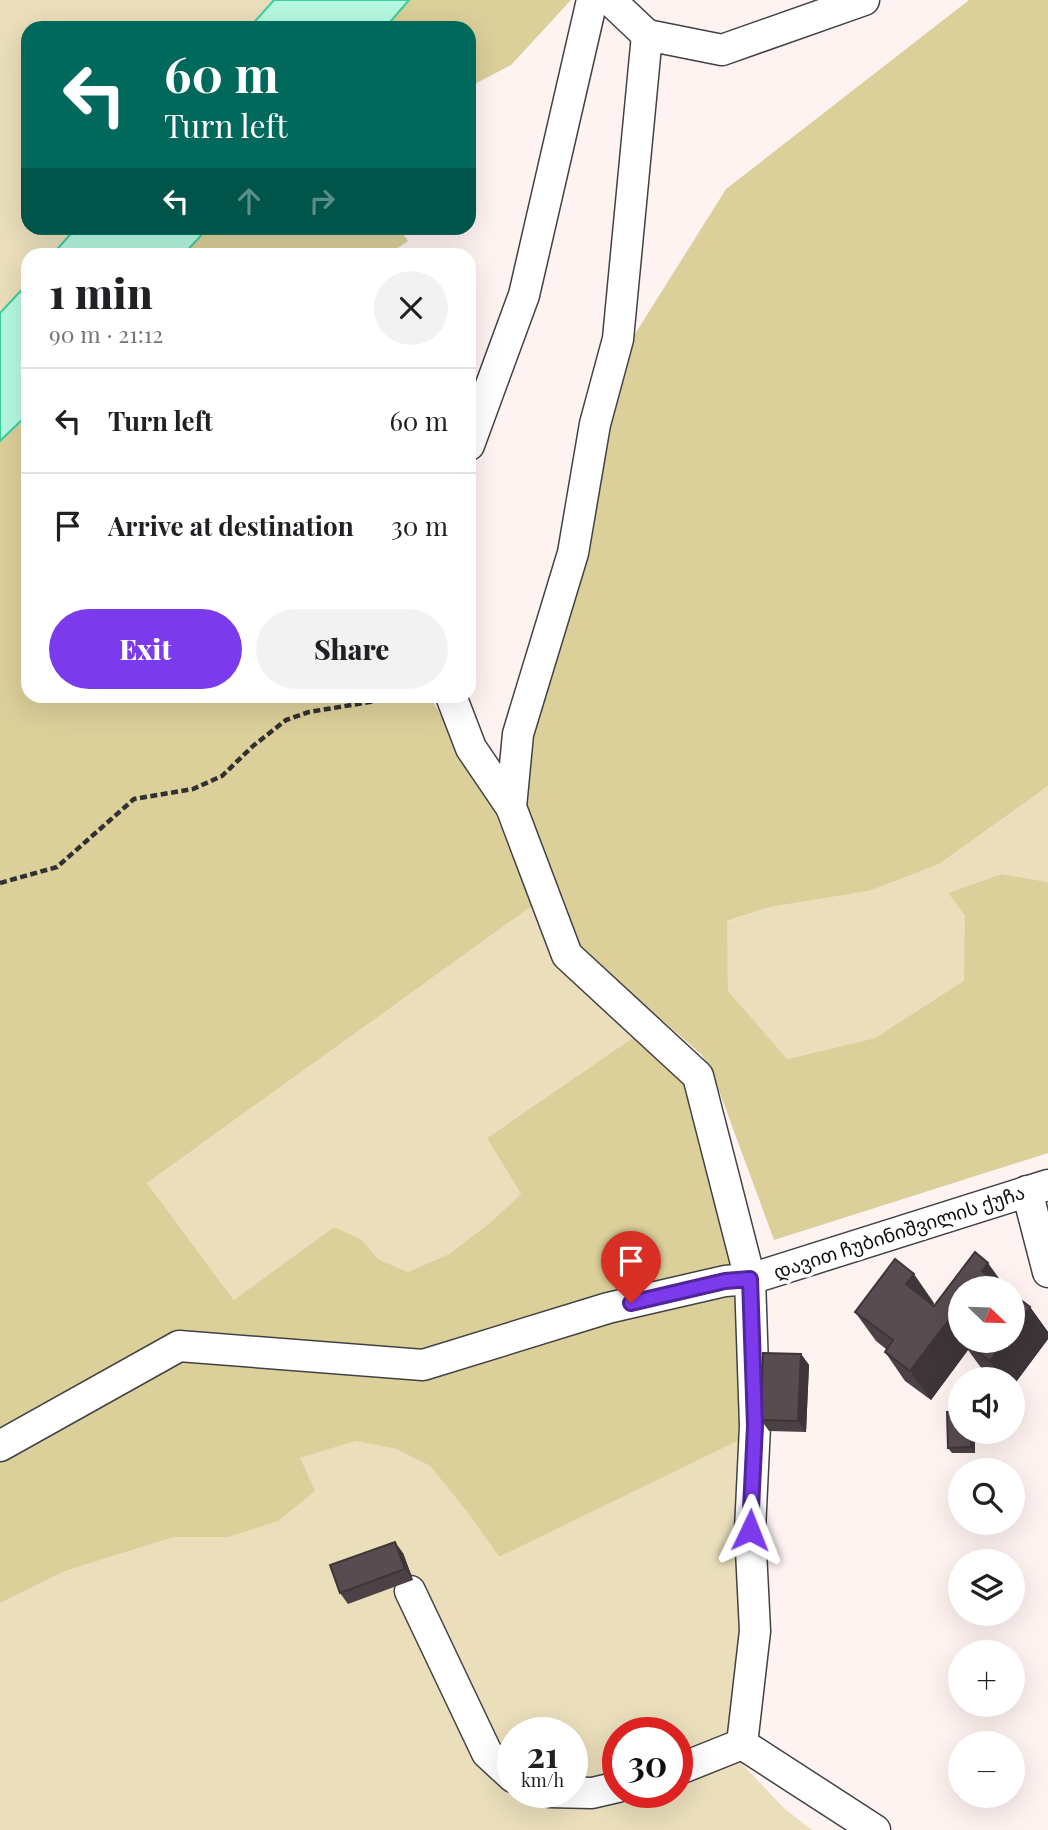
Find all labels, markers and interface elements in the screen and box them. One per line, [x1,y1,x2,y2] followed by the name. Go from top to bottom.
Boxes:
[164,40,279,105] text: 60 m
[49,49,140,140] icon: left
[164,103,288,146] text: Turn left
[157,182,195,220] icon: left
[230,182,268,220] icon: ahead
[303,182,341,220] icon: right
[49,264,153,320] text: 1 min
[374,271,448,345] button: close
[49,318,163,349] text: 90 m · 21:12
[49,402,87,440] icon: left
[108,403,213,438] text: Turn left
[389,403,448,438] text: 60 m
[49,507,87,545] icon: arrive
[108,508,354,543] text: Arrive at destination
[391,508,448,543] text: 30 m
[49,609,242,689] button: Exit
[256,609,448,689] button: Share
[770,1178,1028,1285] street label: დავით ჩუბინიშვილის ქუჩა
[601,1231,661,1303] pin
[612,1242,650,1280] icon: arrive
[948,1276,1026,1353] north arrow
[948,1276,1025,1808] map controls
[948,1367,1025,1444] button: sound
[948,1458,1025,1535] button: search
[713,1493,787,1567] position arrow
[948,1549,1025,1626] button: layers
[948,1640,1025,1717] button: +
[602,1717,693,1808] speed limit sign: 30
[527,1730,558,1777] text: 21
[948,1731,1025,1808] button: −
[521,1768,564,1792] text: km/h

